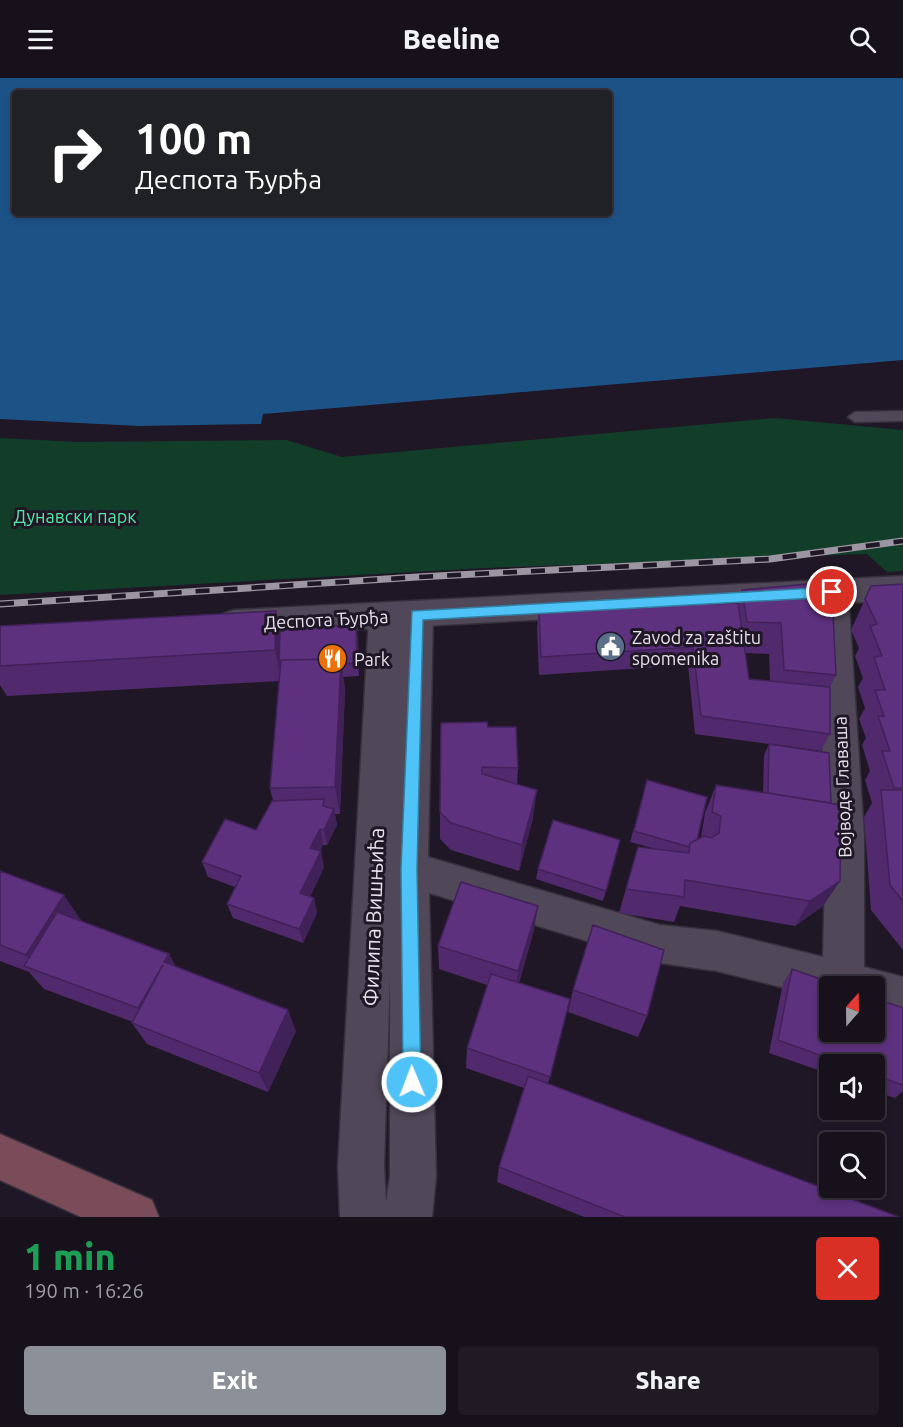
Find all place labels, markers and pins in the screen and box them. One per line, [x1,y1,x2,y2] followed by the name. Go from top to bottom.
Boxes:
[806,566,857,617] pin
[632,627,761,668] place label: Zavod za zaštitu spomenika
[595,631,627,663] public building icon: Zavod za zaštitu spomenika
[317,643,349,675] restaurant icon: Park
[354,649,390,669] place label: Park

